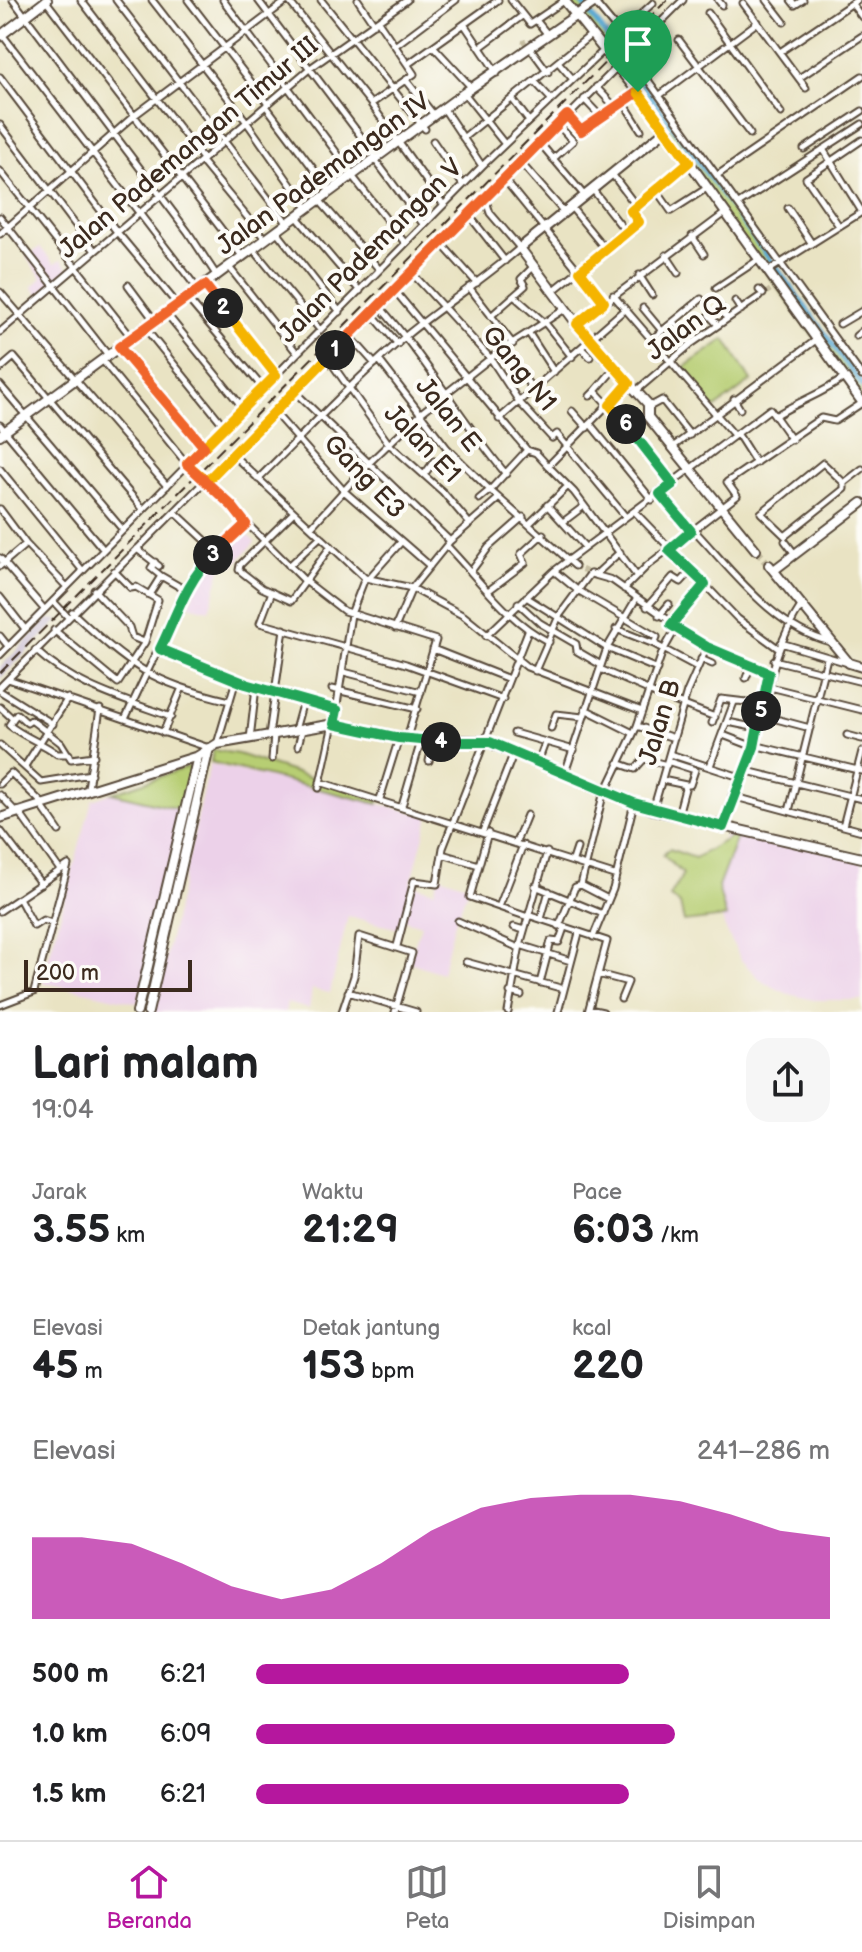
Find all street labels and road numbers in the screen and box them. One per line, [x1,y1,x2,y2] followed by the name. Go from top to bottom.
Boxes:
[53,31,325,266] street label: Jalan Pademangan Timur III
[211,86,437,262] street label: Jalan Pademangan IV
[273,153,470,350] street label: Jalan Pademangan V
[641,288,732,368] street label: Jalan Q
[475,320,563,418] street label: Gang N1
[408,371,487,458] street label: Jalan E
[377,398,467,490] street label: Jalan E1
[317,429,411,525] street label: Gang E3
[633,676,688,769] street label: Jalan B

